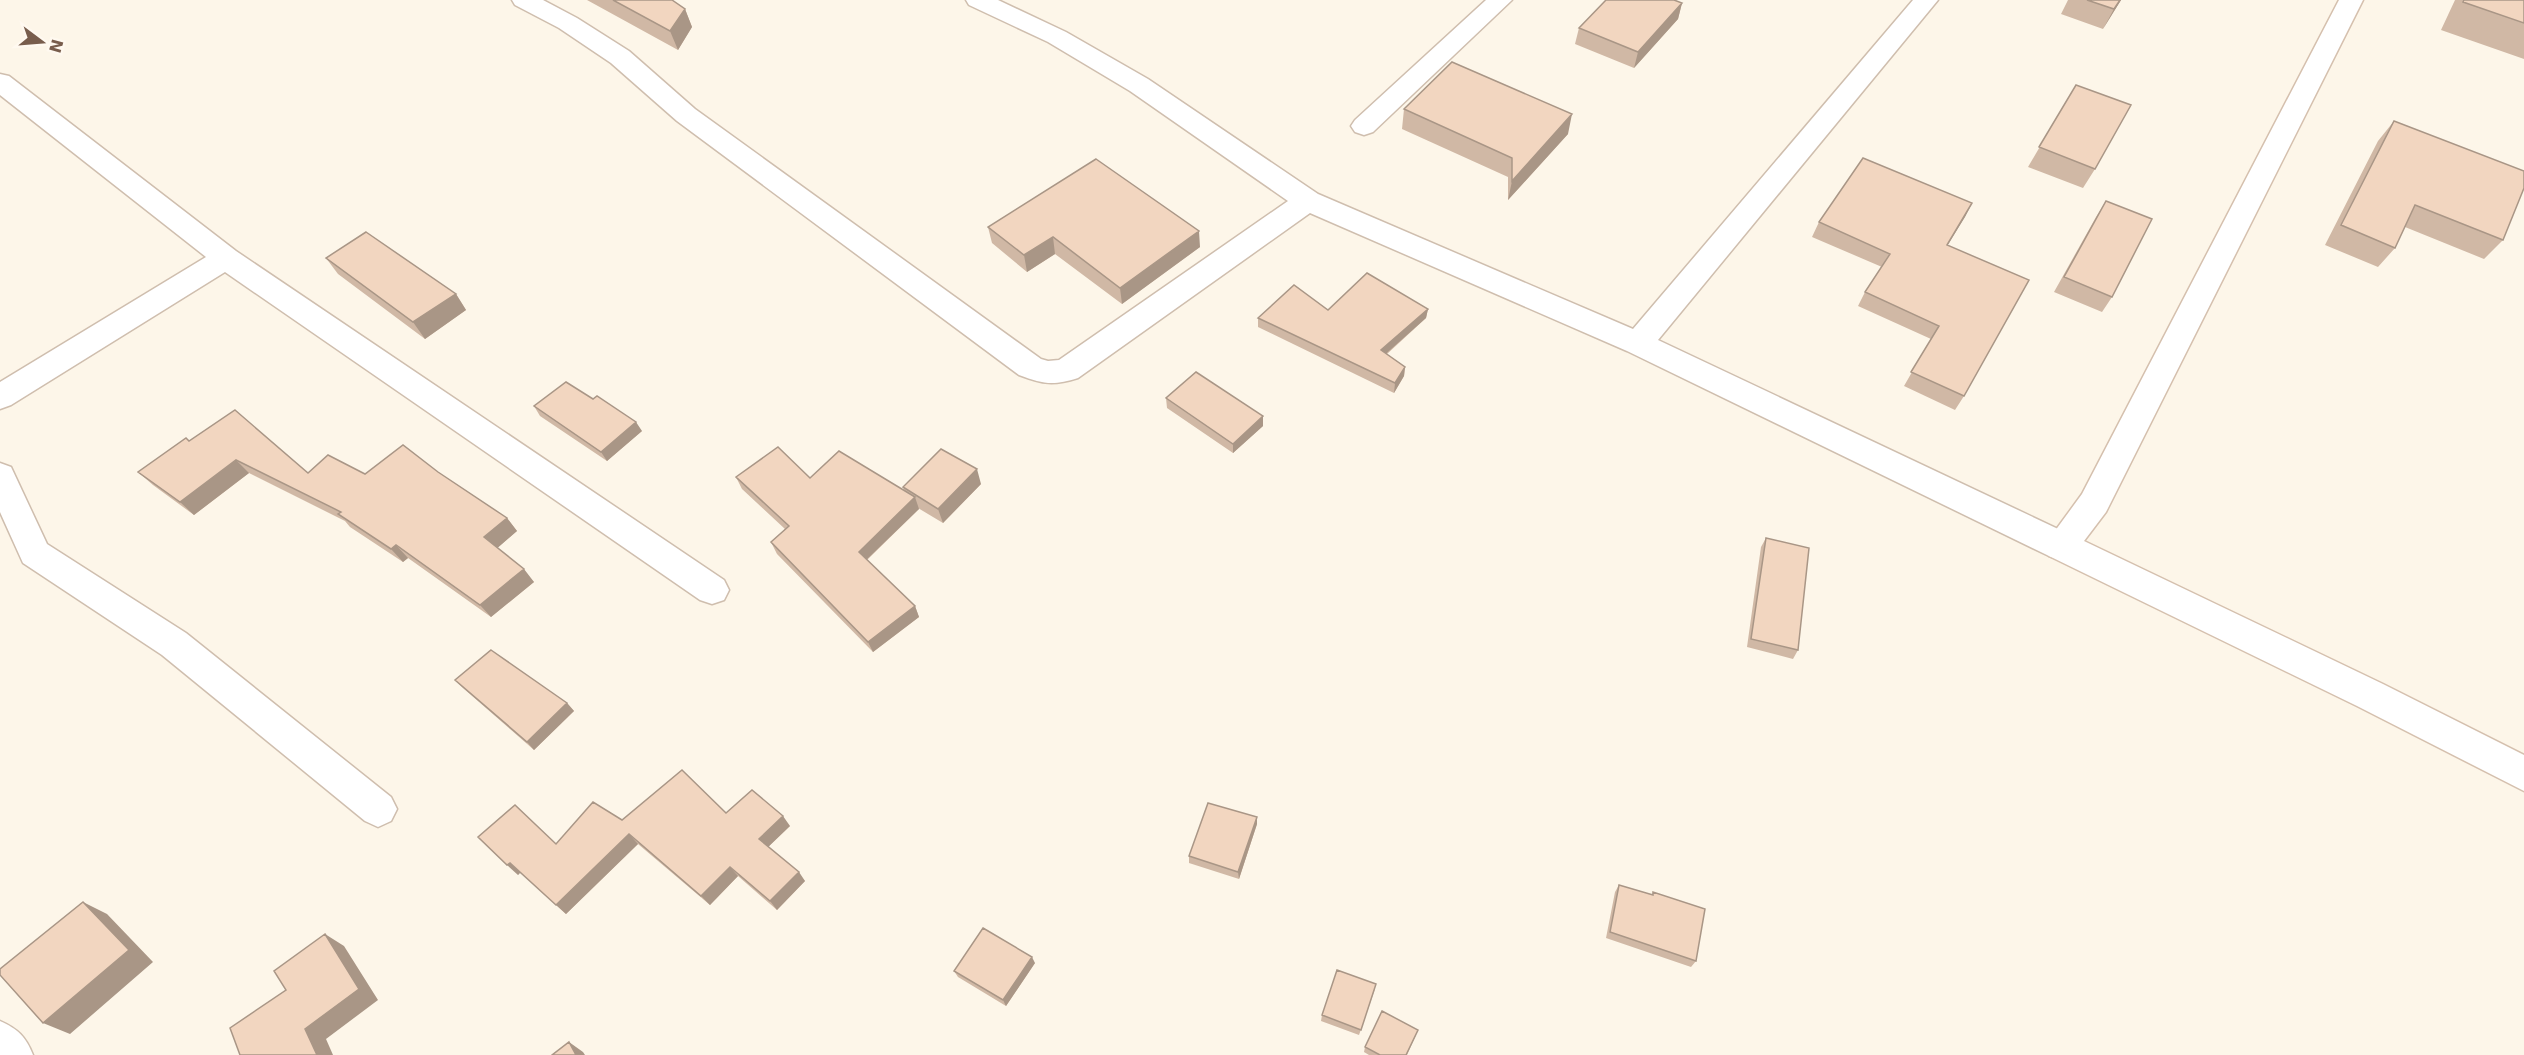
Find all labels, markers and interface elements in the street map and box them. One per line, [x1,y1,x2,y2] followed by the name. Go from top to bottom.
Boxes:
[12,12,72,72] north arrow
[45,37,67,55] text: N

